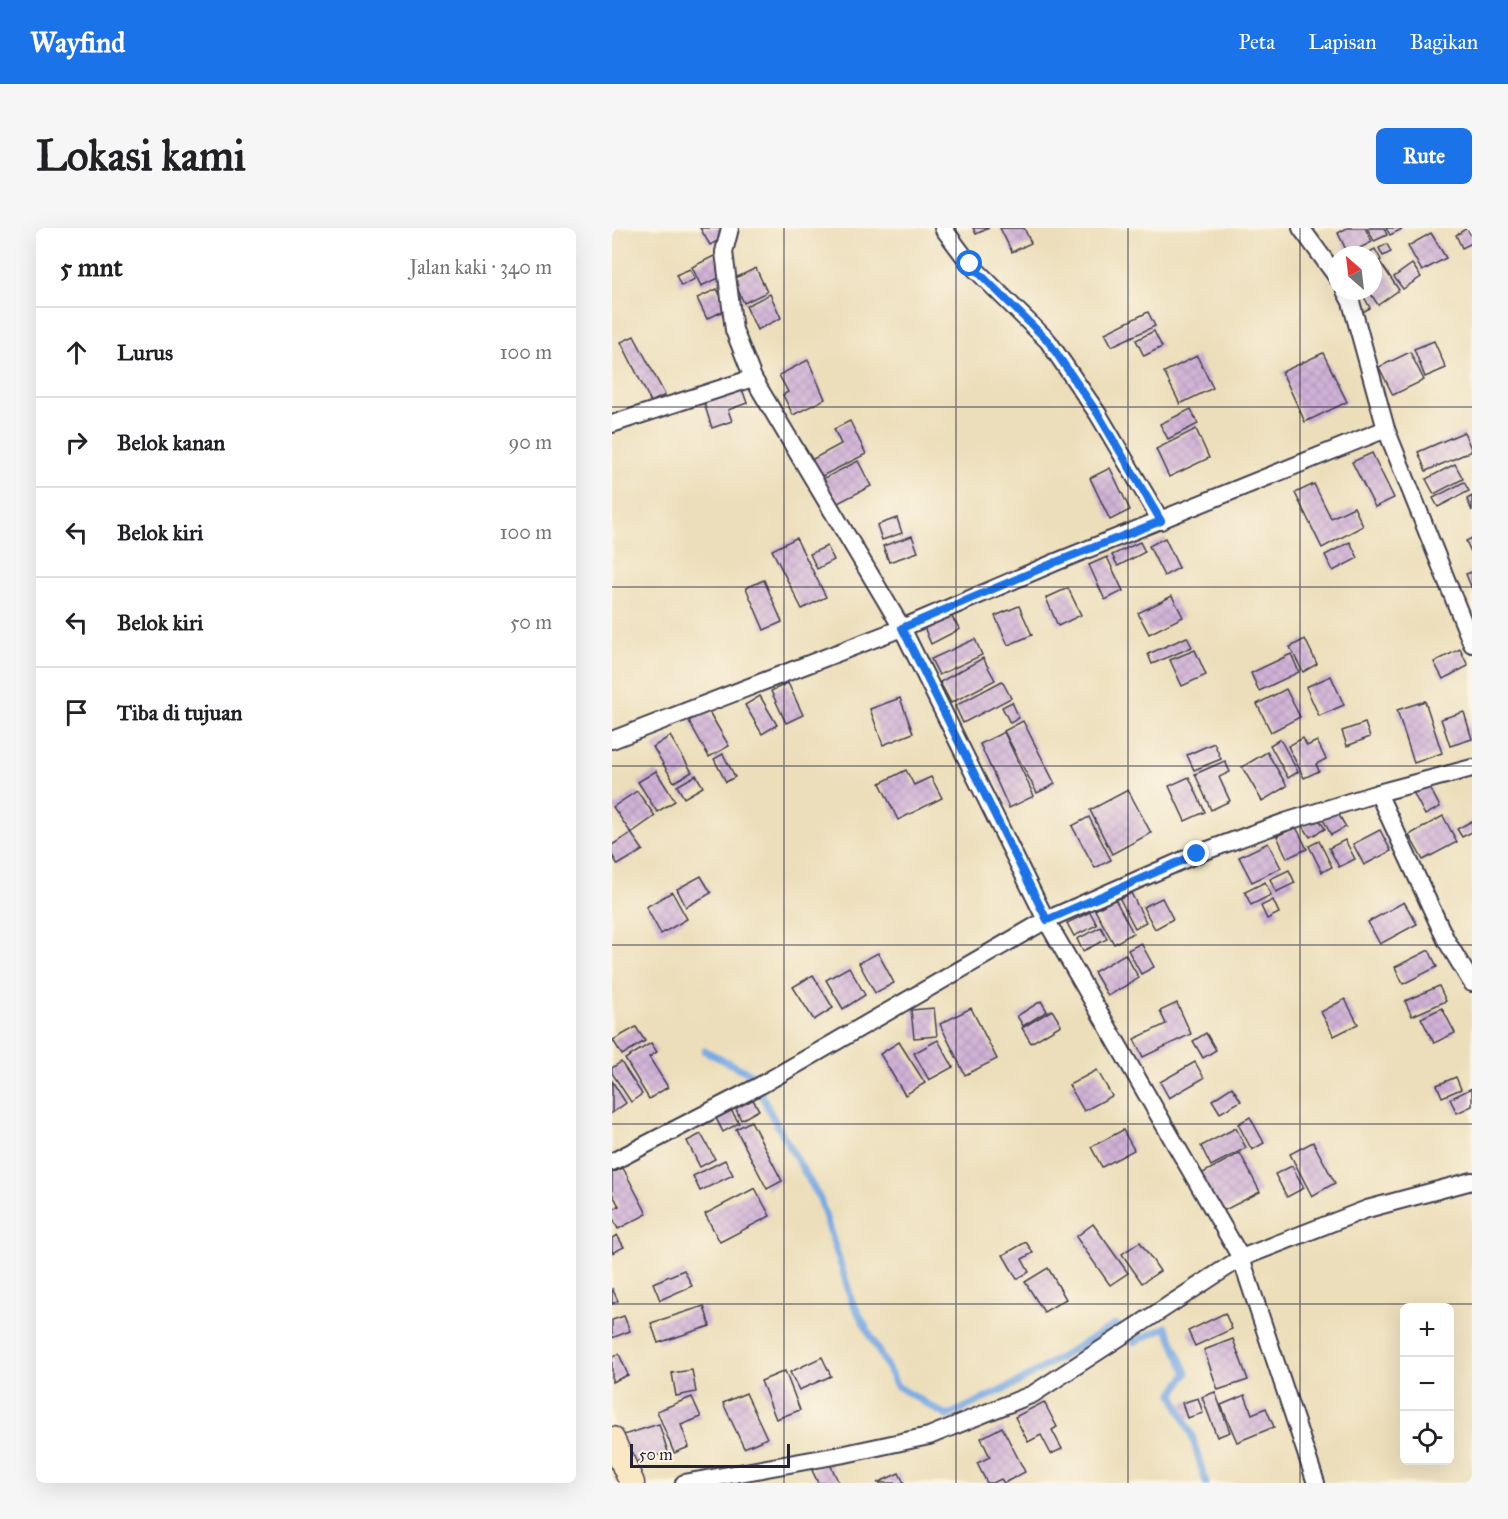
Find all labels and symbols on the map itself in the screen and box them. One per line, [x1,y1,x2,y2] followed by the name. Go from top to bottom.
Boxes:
[1328,246,1382,300] north arrow
[956,250,982,276] route start
[1183,840,1209,866] route end
[630,1441,790,1468] scale bar

